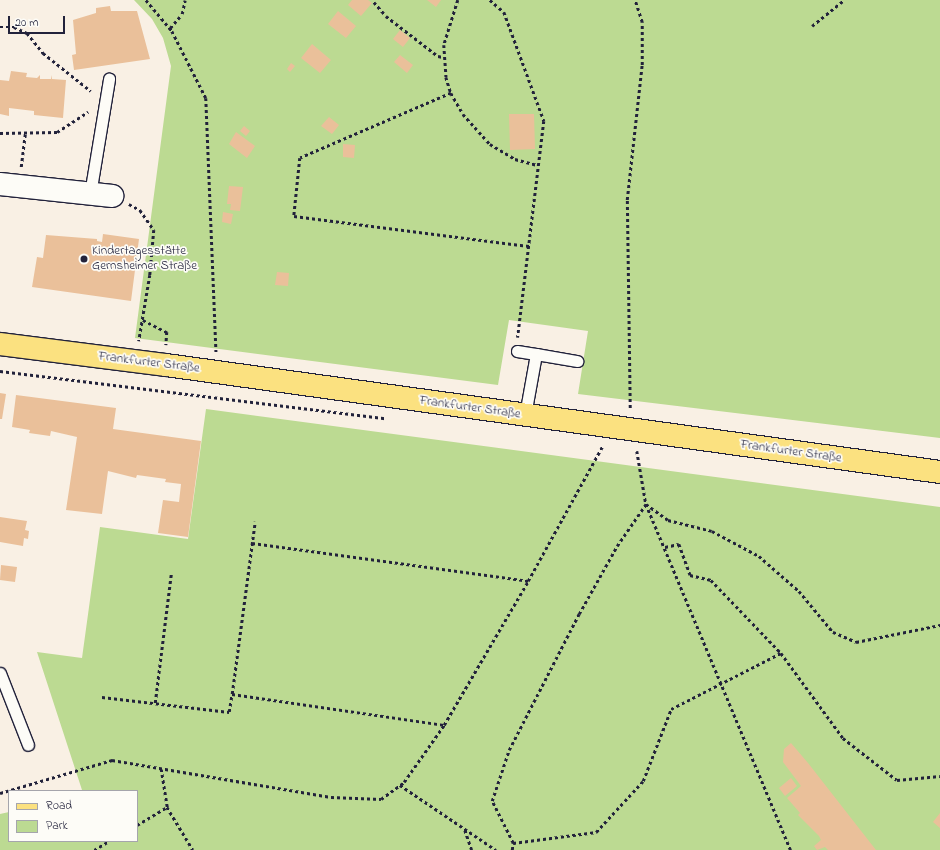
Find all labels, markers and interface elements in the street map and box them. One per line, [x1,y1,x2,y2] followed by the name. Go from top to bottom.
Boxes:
[10,8,67,34] scale bar
[15,14,38,32] text: 20 m
[92,244,197,275] place label: Kindertagesstätte Gernsheimer Straße
[79,254,89,264] marker: Kindertagesstätte Gernsheimer Straße
[98,349,200,377] street label: Frankfurter Straße
[418,393,522,423] street label: Frankfurter Straße
[739,437,843,467] street label: Frankfurter Straße
[8,790,138,842] legend
[46,797,72,815] text: Road
[46,817,68,835] text: Park

